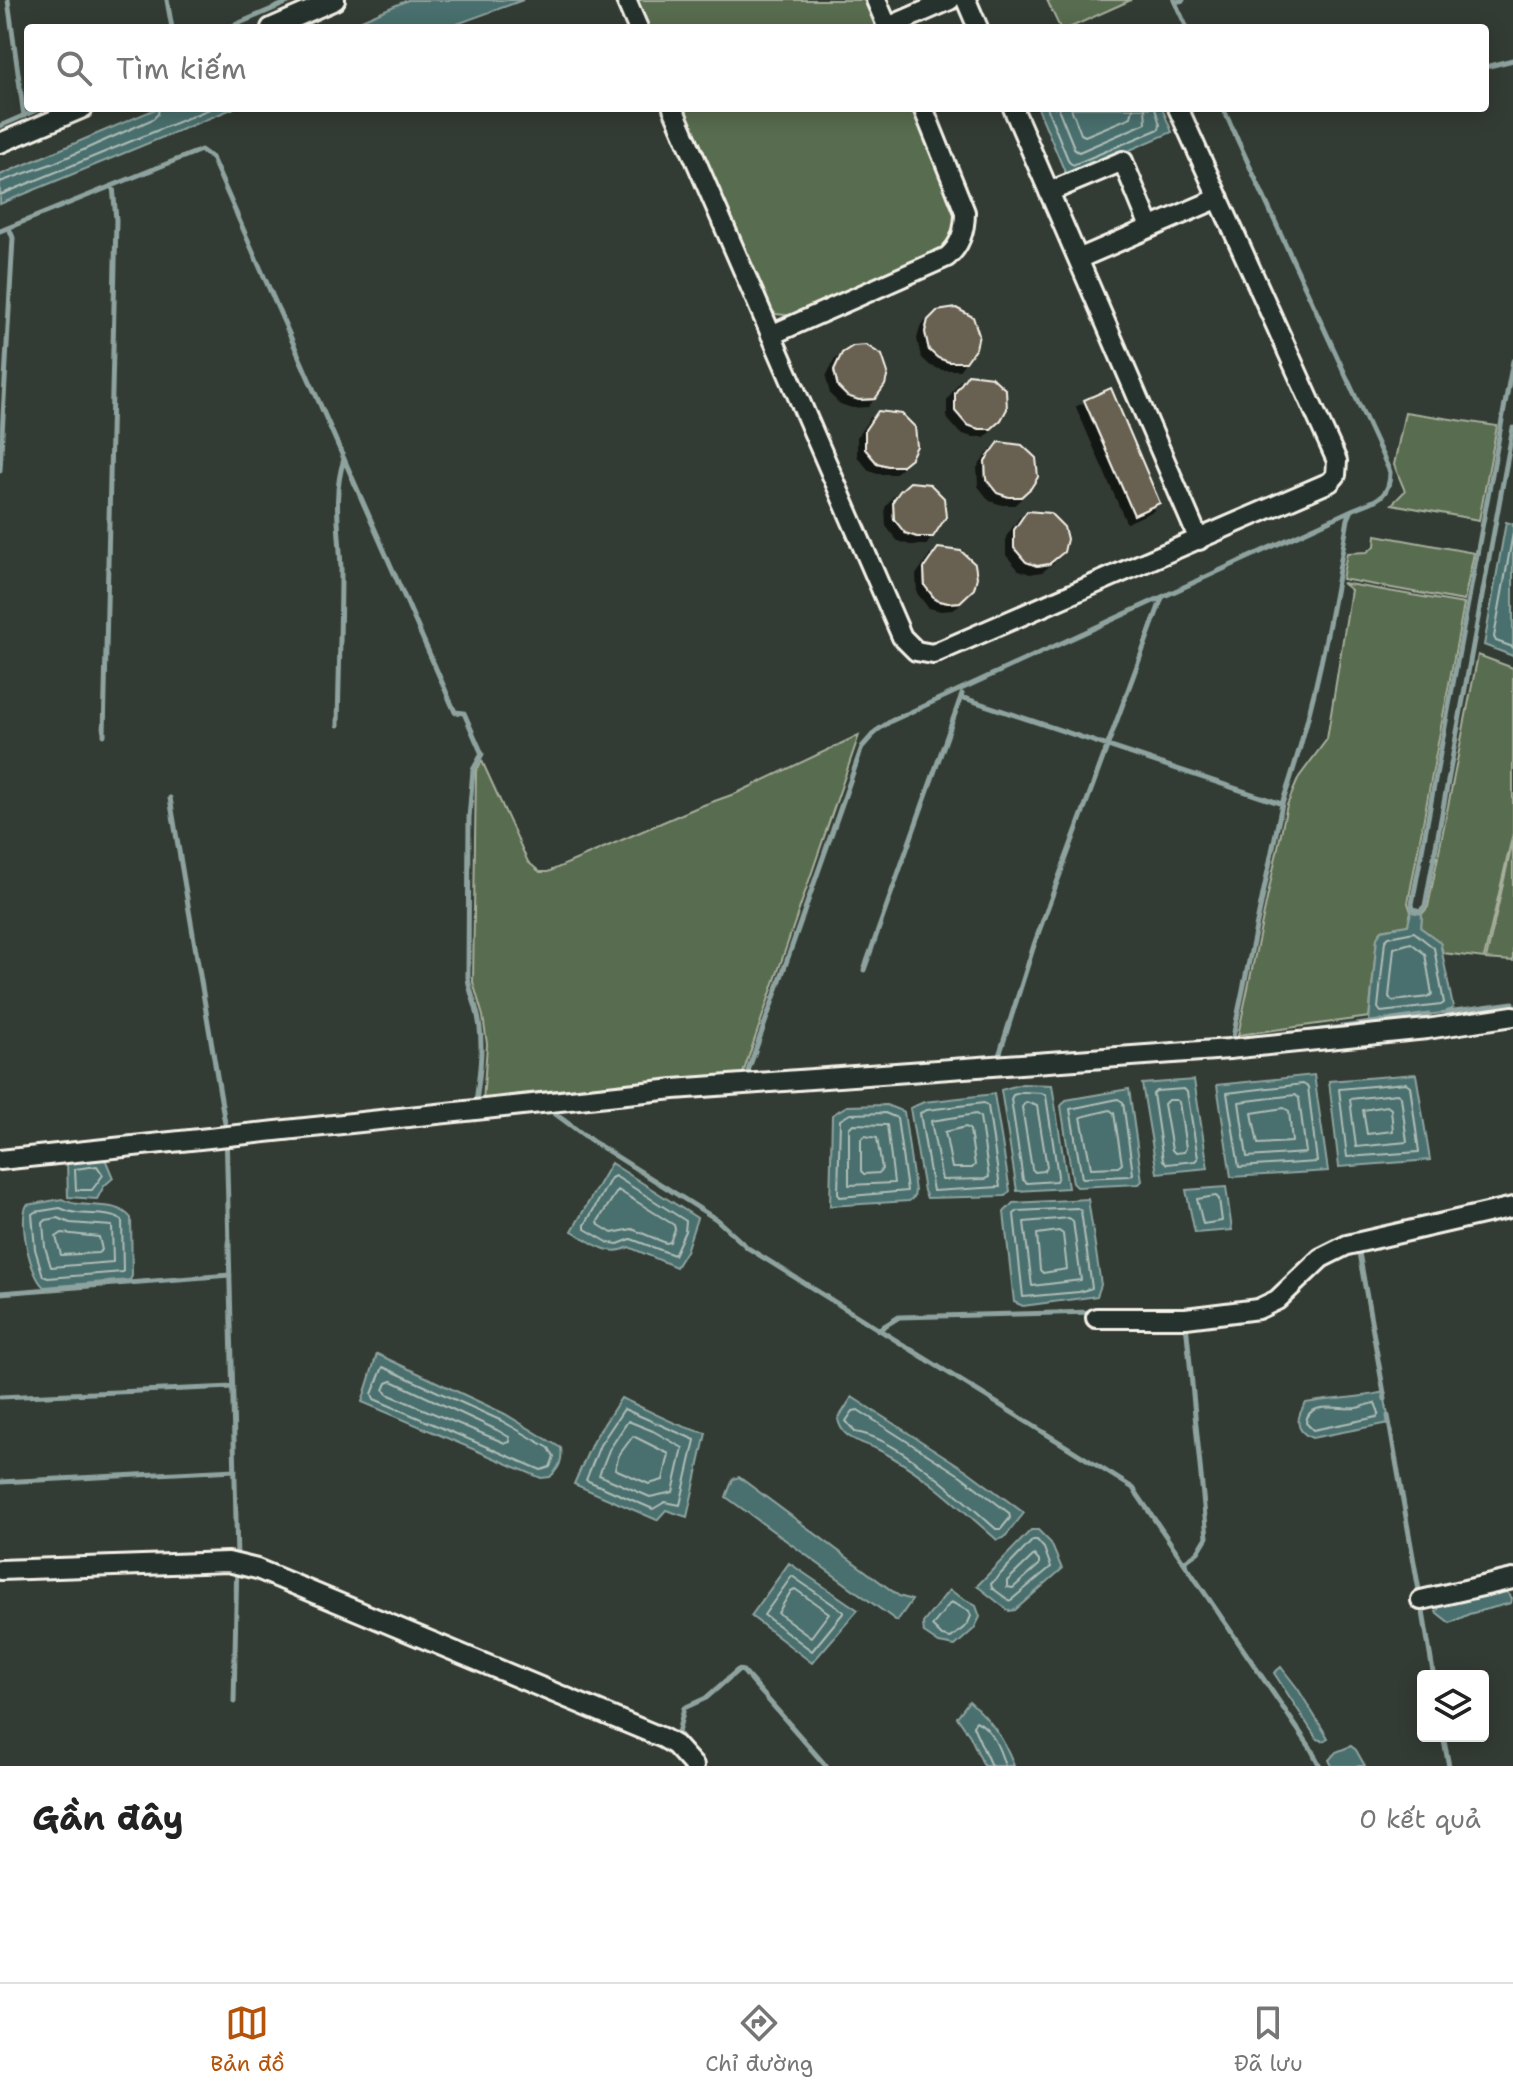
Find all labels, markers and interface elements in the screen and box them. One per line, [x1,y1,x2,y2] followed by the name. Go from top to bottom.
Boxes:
[24,24,1489,112] search box
[52,46,96,90] icon: search
[116,48,247,89] text: Tìm kiếm
[1417,1670,1489,1742] map controls
[1417,1670,1489,1742] button: layers
[32,1795,184,1841] text: Gần đây
[1359,1801,1481,1836] text: 0 kết quả
[210,2001,285,2078] tab: Bản đồ
[705,2001,813,2078] tab: Chỉ đường
[1234,2001,1303,2078] tab: Đã lưu

